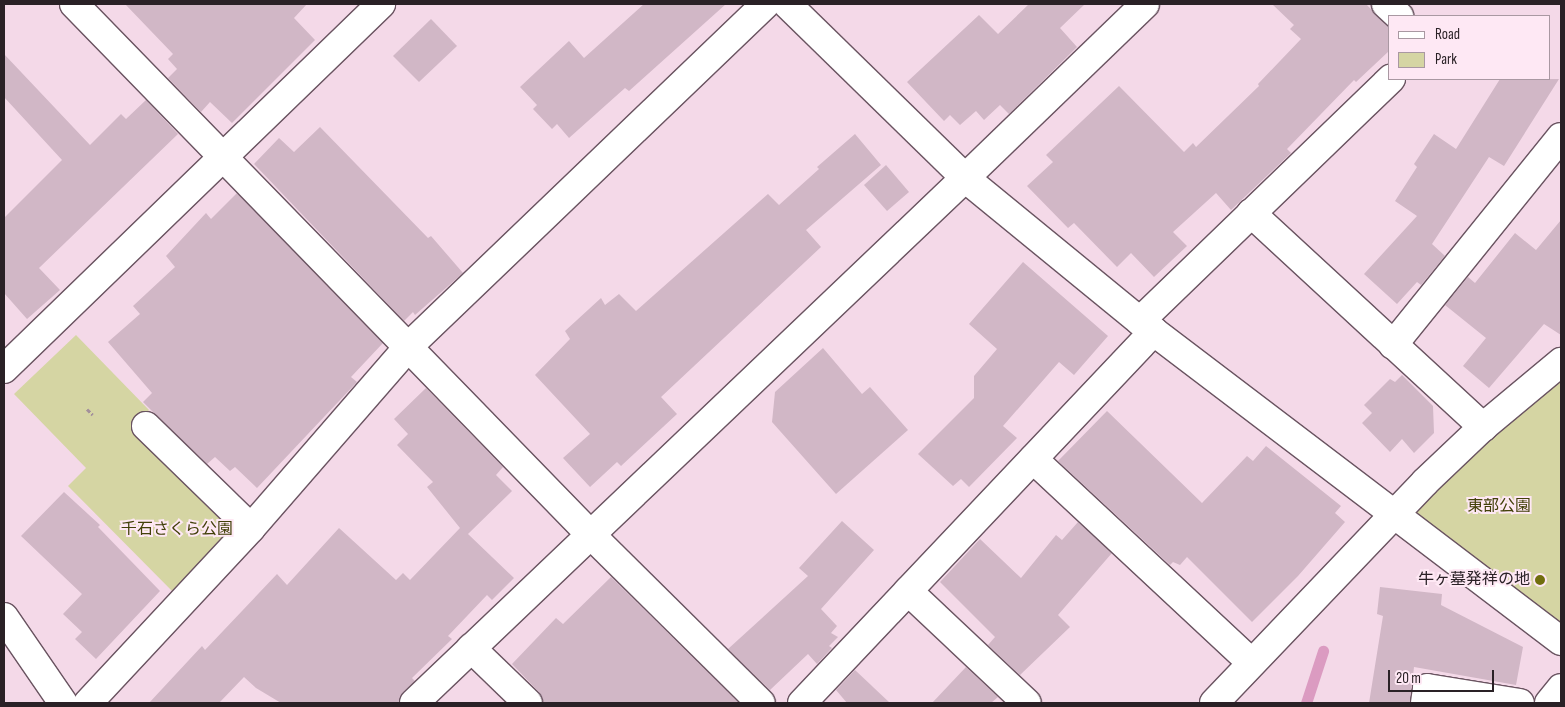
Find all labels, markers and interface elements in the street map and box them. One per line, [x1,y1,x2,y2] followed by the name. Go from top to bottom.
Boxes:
[1388,15,1550,80] legend
[1435,25,1460,44] text: Road
[1435,50,1457,69] text: Park
[1467,497,1531,517] park label: 東部公園
[121,520,233,540] park label: 千石さくら公園
[1418,570,1530,590] place label: 牛ヶ墓発祥の地
[1534,574,1546,586] marker: 牛ヶ墓発祥の地
[1390,660,1496,692] scale bar
[1396,669,1421,688] text: 20 m

